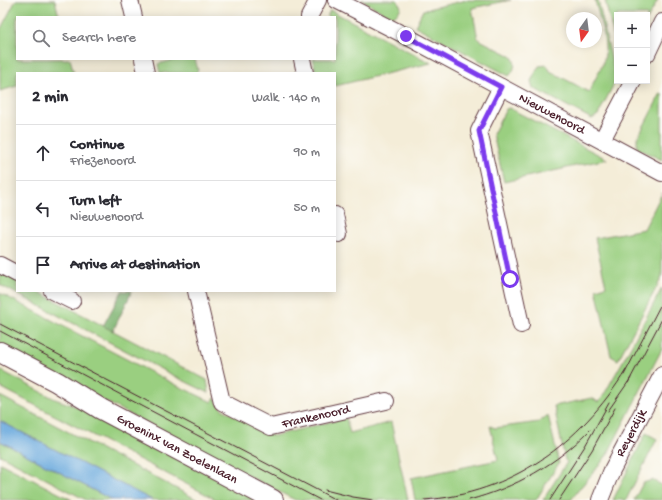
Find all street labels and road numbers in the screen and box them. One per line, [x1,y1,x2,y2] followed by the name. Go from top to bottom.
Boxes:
[516,90,589,138] street label: Nieuwenoord
[280,402,353,432] street label: Frankenoord
[613,406,651,459] street label: Reyerdijk
[114,411,241,488] street label: Groeninx van Zoelenlaan

